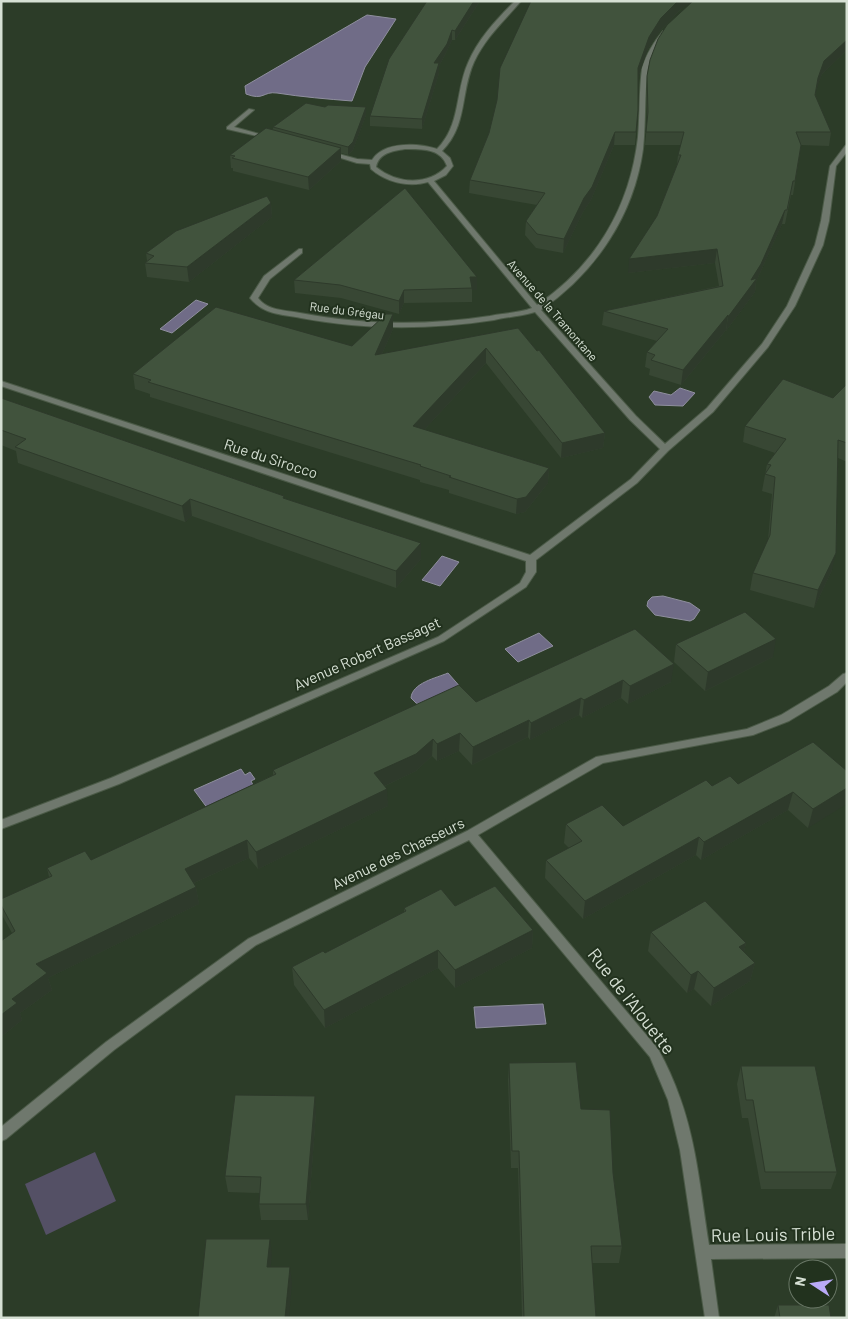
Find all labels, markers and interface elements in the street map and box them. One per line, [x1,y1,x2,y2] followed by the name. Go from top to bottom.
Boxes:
[505,256,601,364] street label: Avenue de la Tramontane
[309,298,385,322] street label: Rue du Grégau
[222,434,320,482] street label: Rue du Sirocco
[291,613,443,693] street label: Avenue Robert Bassaget
[329,813,467,893] street label: Avenue des Chasseurs
[584,943,680,1059] street label: Rue de l'Alouette
[711,1222,835,1246] street label: Rue Louis Trible
[788,1259,838,1309] north arrow
[791,1275,809,1288] text: N

